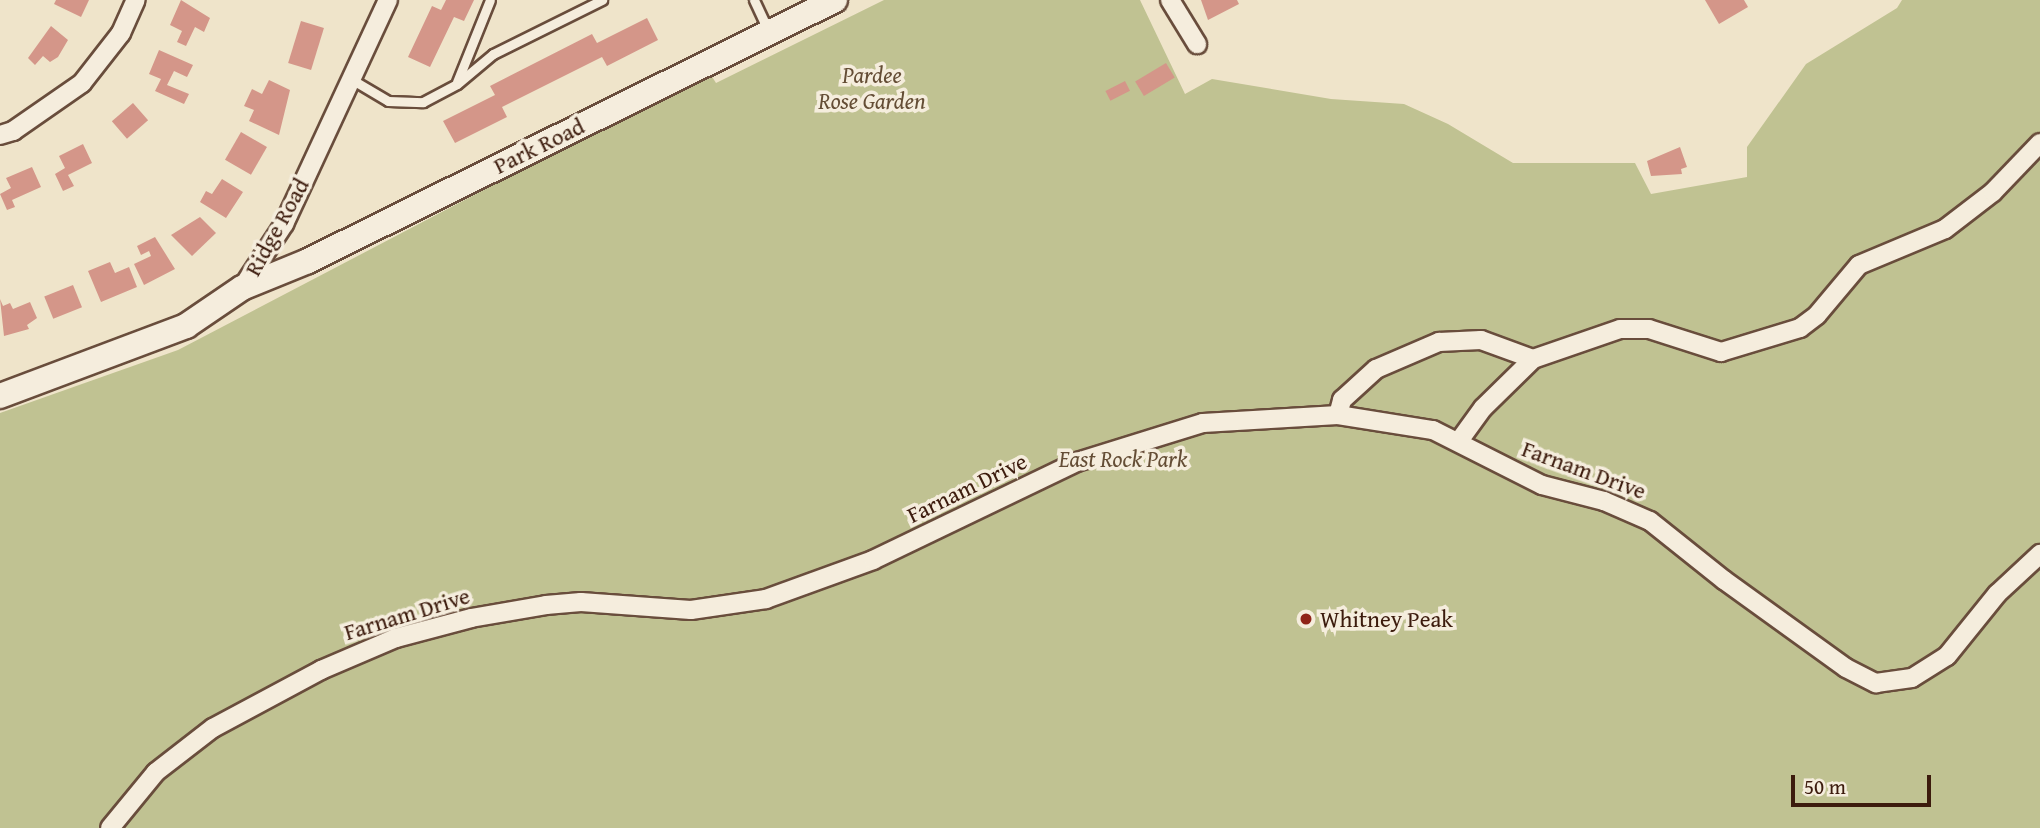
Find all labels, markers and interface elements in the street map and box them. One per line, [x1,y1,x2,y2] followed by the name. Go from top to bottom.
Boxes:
[818,61,926,115] park label: Pardee Rose Garden
[489,112,589,180] street label: Park Road
[239,173,315,281] street label: Ridge Road
[1518,435,1650,505] street label: Farnam Drive
[1059,445,1187,473] park label: East Rock Park
[903,447,1031,529] street label: Farnam Drive
[341,582,473,646] street label: Farnam Drive
[1320,605,1453,633] place label: Whitney Peak
[1298,611,1314,627] marker: Whitney Peak
[1795,762,1935,806] scale bar
[1804,771,1846,802] text: 50 m

